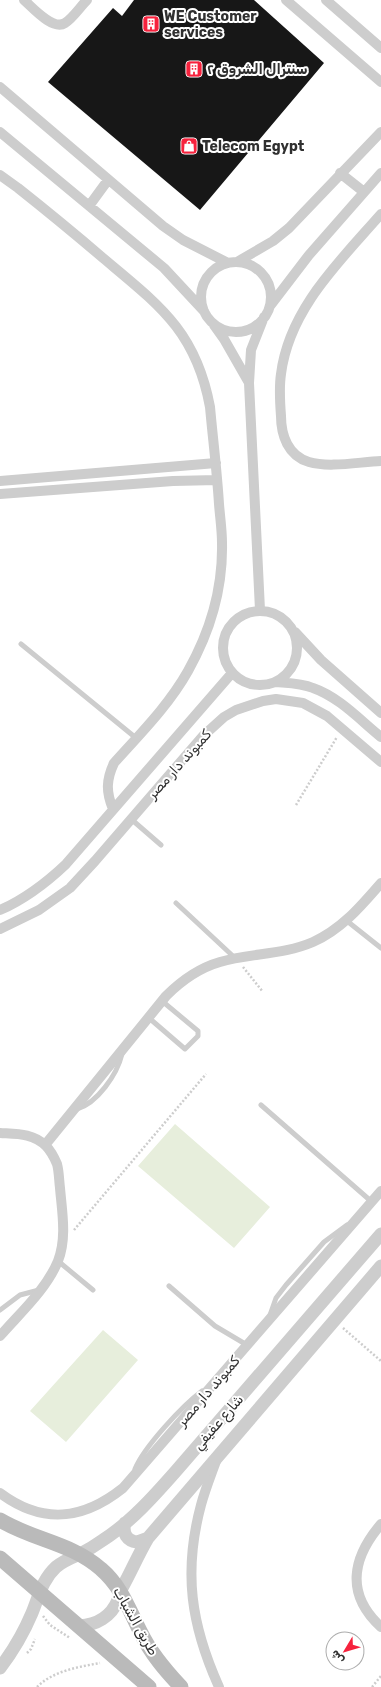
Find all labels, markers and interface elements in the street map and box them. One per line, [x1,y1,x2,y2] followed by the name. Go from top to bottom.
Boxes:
[164,8,257,41] place label: WE Customer services
[141,14,161,34] building icon: WE Customer services
[184,59,204,79] building icon: سنترال الشروق ٢
[207,61,308,78] place label: سنترال الشروق ٢
[179,136,199,156] shop icon: Telecom Egypt
[202,138,305,155] place label: Telecom Egypt
[143,726,215,803] street label: كمبوند دار مصر
[173,1352,244,1431] street label: كمبوند دار مصر
[190,1391,249,1455] street label: شارع عفيفي
[109,1584,162,1659] street label: طريق الشباب
[325,1631,365,1671] north arrow
[328,1647,347,1666] text: ش

